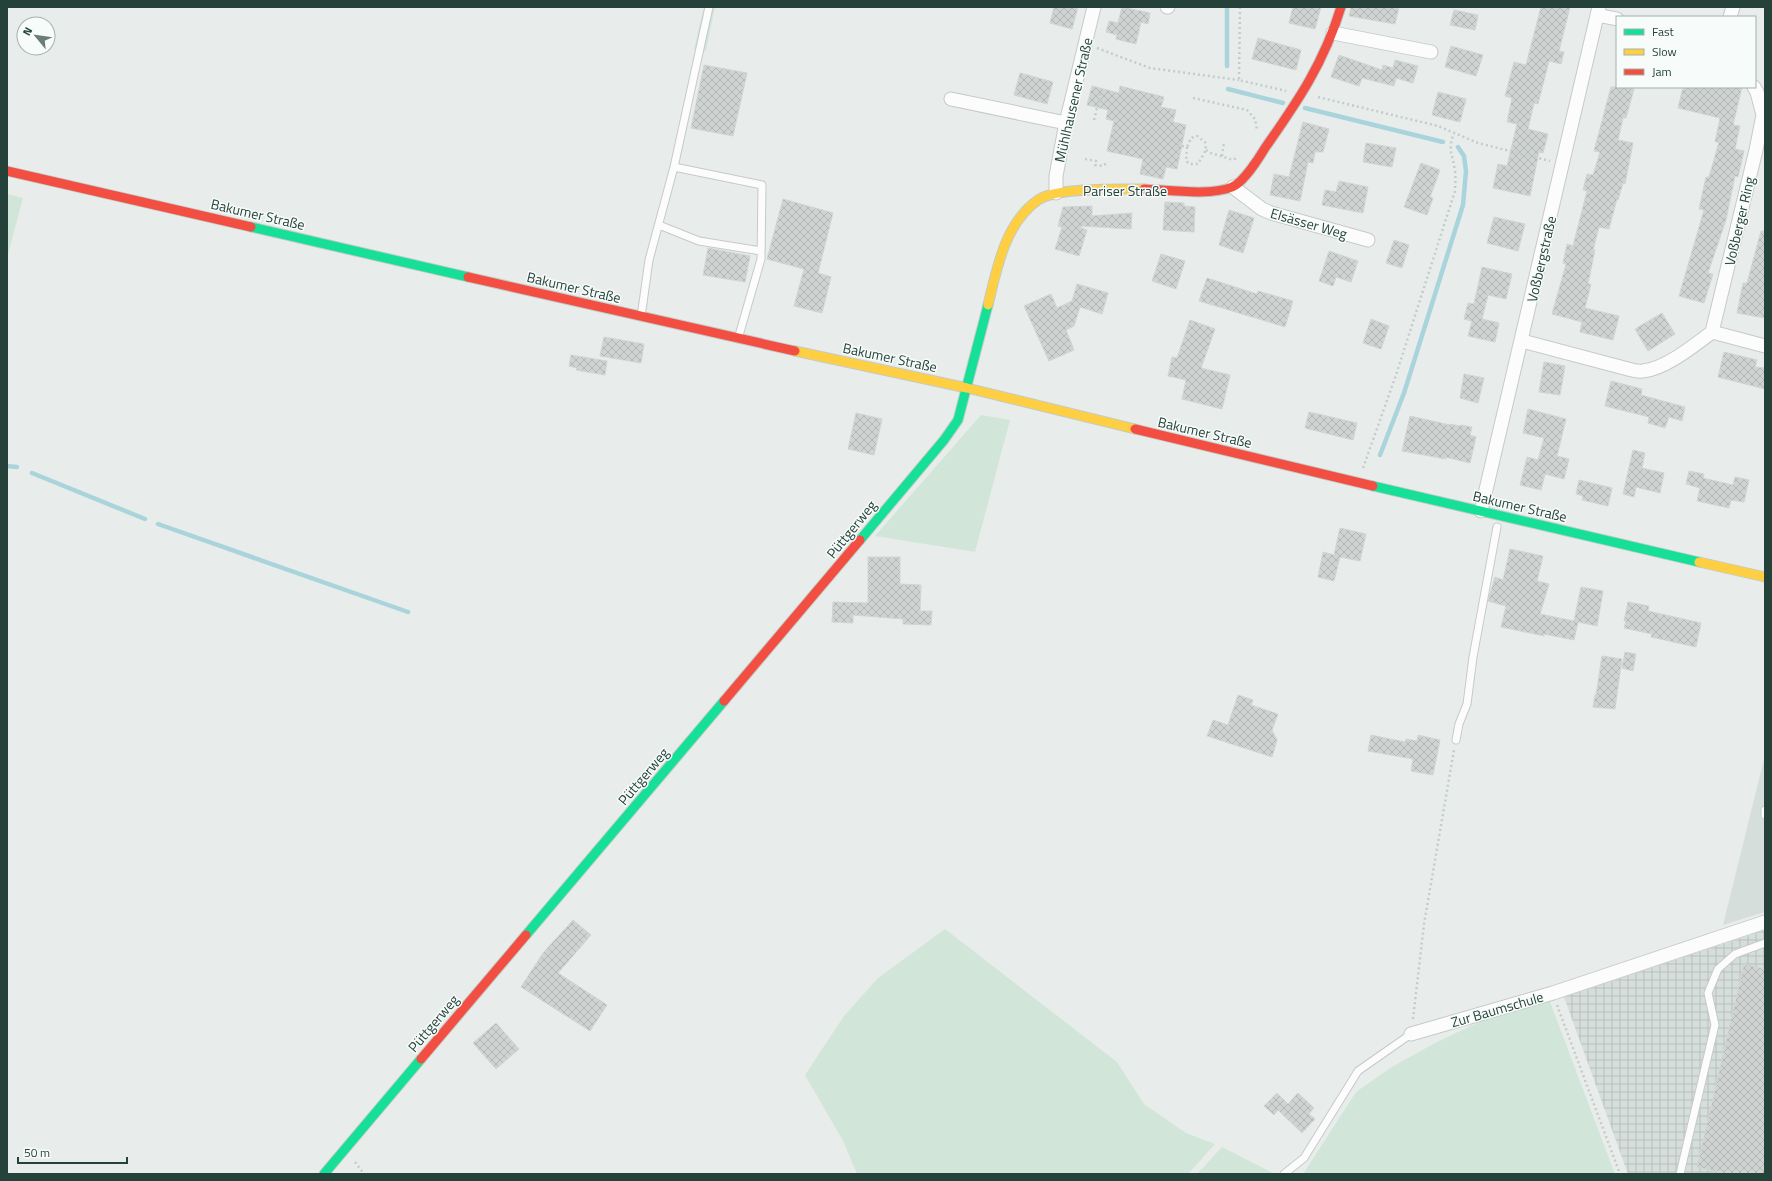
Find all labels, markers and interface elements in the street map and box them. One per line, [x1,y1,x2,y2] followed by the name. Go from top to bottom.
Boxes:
[16,16,56,56] north arrow
[1616,16,1756,88] legend
[1652,22,1675,41] text: Fast
[18,24,36,38] text: N
[1048,36,1098,164] street label: Mühlhausener Straße
[1652,42,1677,61] text: Slow
[1652,62,1672,81] text: Jam
[1719,174,1759,268] street label: Voßberger Ring
[1083,180,1167,201] street label: Pariser Straße
[209,193,307,235] street label: Bakumer Straße
[1268,202,1350,244] street label: Elsässer Weg
[1521,214,1561,304] street label: Voßbergstraße
[525,266,623,308] street label: Bakumer Straße
[841,337,939,377] street label: Bakumer Straße
[1156,411,1254,453] street label: Bakumer Straße
[1471,485,1569,527] street label: Bakumer Straße
[821,495,881,563] street label: Püttgerweg
[613,743,673,809] street label: Püttgerweg
[1448,986,1546,1032] street label: Zur Baumschule
[403,990,463,1056] street label: Püttgerweg
[18,1139,127,1165] scale bar
[24,1143,50,1162] text: 50 m

